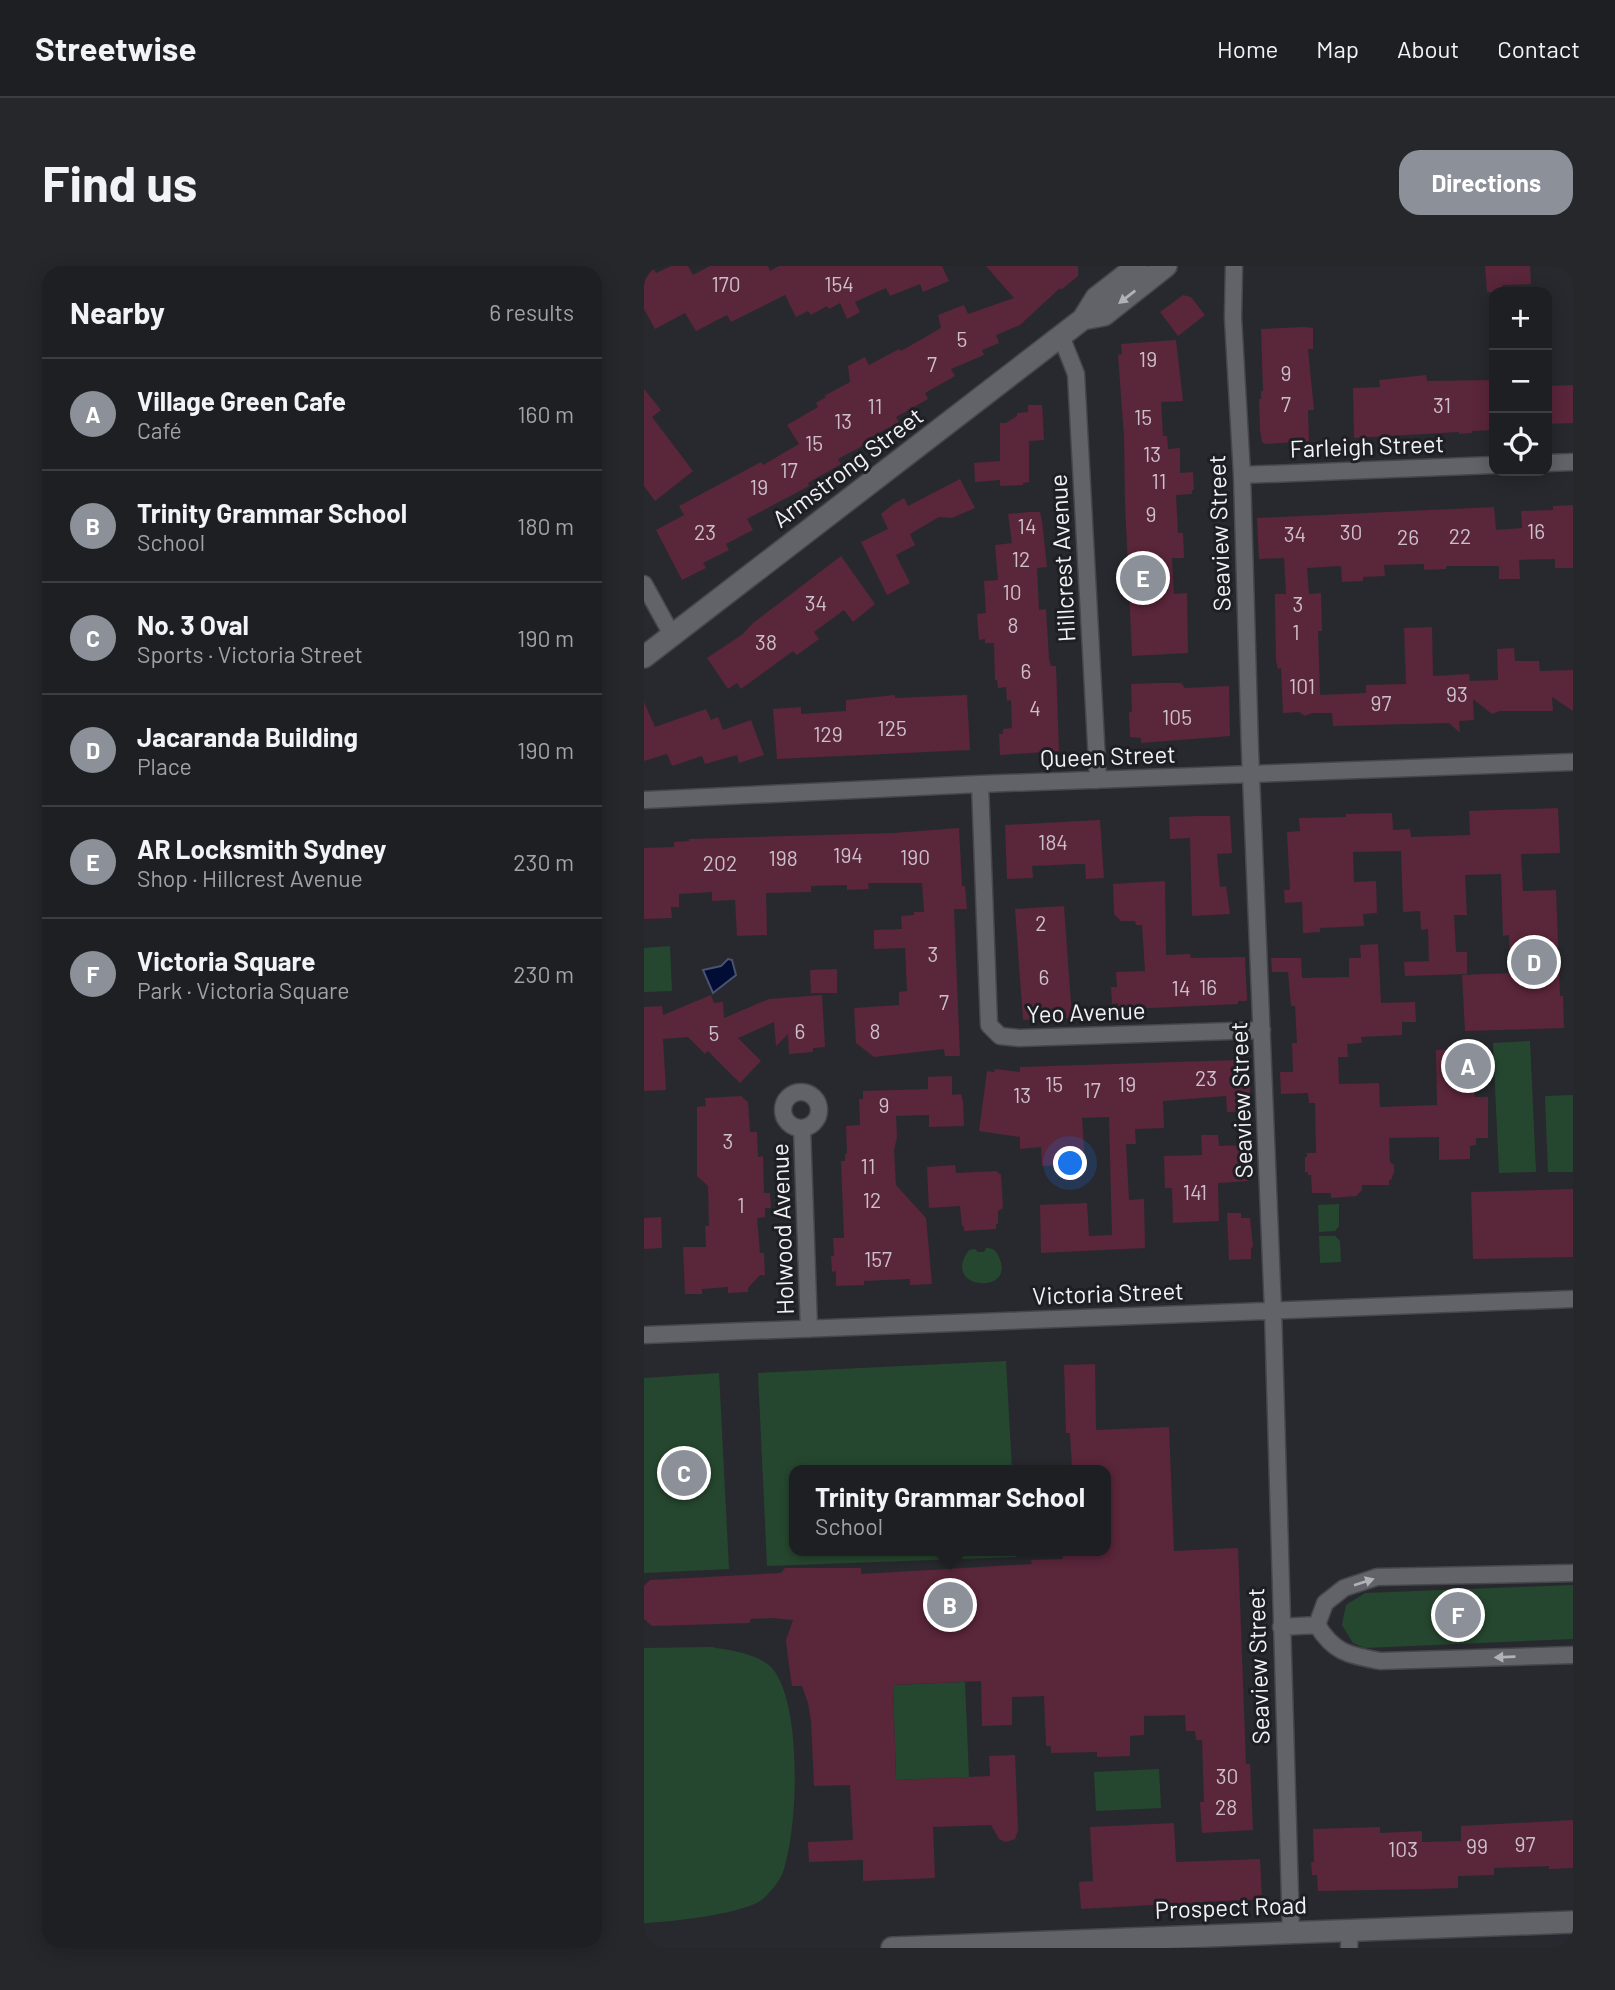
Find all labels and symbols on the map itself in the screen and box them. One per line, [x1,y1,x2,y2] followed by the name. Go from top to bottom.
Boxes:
[711,271,741,296] house number: 170
[824,271,854,296] house number: 154
[1118,289,1136,304] one-way arrow
[957,326,967,351] house number: 5
[1139,346,1157,371] house number: 19
[927,351,937,376] house number: 7
[1281,360,1291,385] house number: 9
[1281,391,1291,416] house number: 7
[1433,392,1451,417] house number: 31
[868,393,882,418] house number: 11
[766,401,928,533] street label: Armstrong Street
[1134,404,1152,429] house number: 15
[834,408,852,433] house number: 13
[1289,428,1445,463] street label: Farleigh Street
[805,430,823,455] house number: 15
[1143,441,1161,466] house number: 13
[1201,454,1236,612] street label: Seaview Street
[780,457,798,482] house number: 17
[1152,468,1166,493] house number: 11
[750,474,768,499] house number: 19
[1043,474,1080,643] street label: Hillcrest Avenue
[1146,501,1156,526] house number: 9
[1018,513,1036,538] house number: 14
[1527,518,1545,543] house number: 16
[694,519,716,544] house number: 23
[1340,519,1362,544] house number: 30
[1284,521,1306,546] house number: 34
[1449,523,1471,548] house number: 22
[1397,524,1419,549] house number: 26
[1012,546,1030,571] house number: 12
[1120,552,1166,604] pin: E
[1002,579,1022,604] house number: 10
[805,590,827,615] house number: 34
[1293,591,1303,616] house number: 3
[1008,612,1018,637] house number: 8
[1292,619,1300,644] house number: 1
[755,629,777,654] house number: 38
[1021,658,1031,683] house number: 6
[1289,673,1315,698] house number: 101
[1446,681,1468,706] house number: 93
[1371,690,1392,715] house number: 97
[1029,695,1041,720] house number: 4
[1162,704,1192,729] house number: 105
[877,715,907,740] house number: 125
[813,721,843,746] house number: 129
[1040,739,1176,772] street label: Queen Street
[1038,829,1068,854] house number: 184
[833,842,863,867] house number: 194
[900,844,930,869] house number: 190
[768,845,798,870] house number: 198
[703,850,737,875] house number: 202
[1035,910,1047,935] house number: 2
[1511,936,1557,988] pin: D
[928,941,938,966] house number: 3
[1039,964,1049,989] house number: 6
[1199,974,1217,999] house number: 16
[1172,975,1190,1000] house number: 14
[939,989,949,1014] house number: 7
[1026,995,1146,1028] street label: Yeo Avenue
[795,1018,805,1043] house number: 6
[870,1018,880,1043] house number: 8
[709,1020,719,1045] house number: 5
[1223,1021,1258,1179] street label: Seaview Street
[1445,1040,1491,1092] pin: A
[1195,1065,1217,1090] house number: 23
[1045,1071,1063,1096] house number: 15
[1118,1071,1136,1096] house number: 19
[1083,1077,1101,1102] house number: 17
[1013,1082,1031,1107] house number: 13
[879,1092,889,1117] house number: 9
[723,1128,733,1153] house number: 3
[764,1143,799,1315] street label: Holwood Avenue
[1053,1146,1087,1180] your location
[861,1153,875,1178] house number: 11
[1183,1179,1207,1204] house number: 141
[863,1187,881,1212] house number: 12
[737,1192,745,1217] house number: 1
[864,1246,892,1271] house number: 157
[1032,1275,1184,1310] street label: Victoria Street
[661,1447,707,1499] pin: C
[1353,1576,1374,1586] one-way arrow
[927,1579,973,1631] pin: B
[1240,1587,1275,1745] street label: Seaview Street
[1435,1589,1481,1641] pin: F
[1494,1651,1516,1663] one-way arrow
[1216,1763,1238,1788] house number: 30
[1215,1794,1237,1819] house number: 28
[1515,1831,1536,1856] house number: 97
[1466,1833,1488,1858] house number: 99
[1388,1836,1418,1861] house number: 103
[1154,1889,1308,1924] street label: Prospect Road

